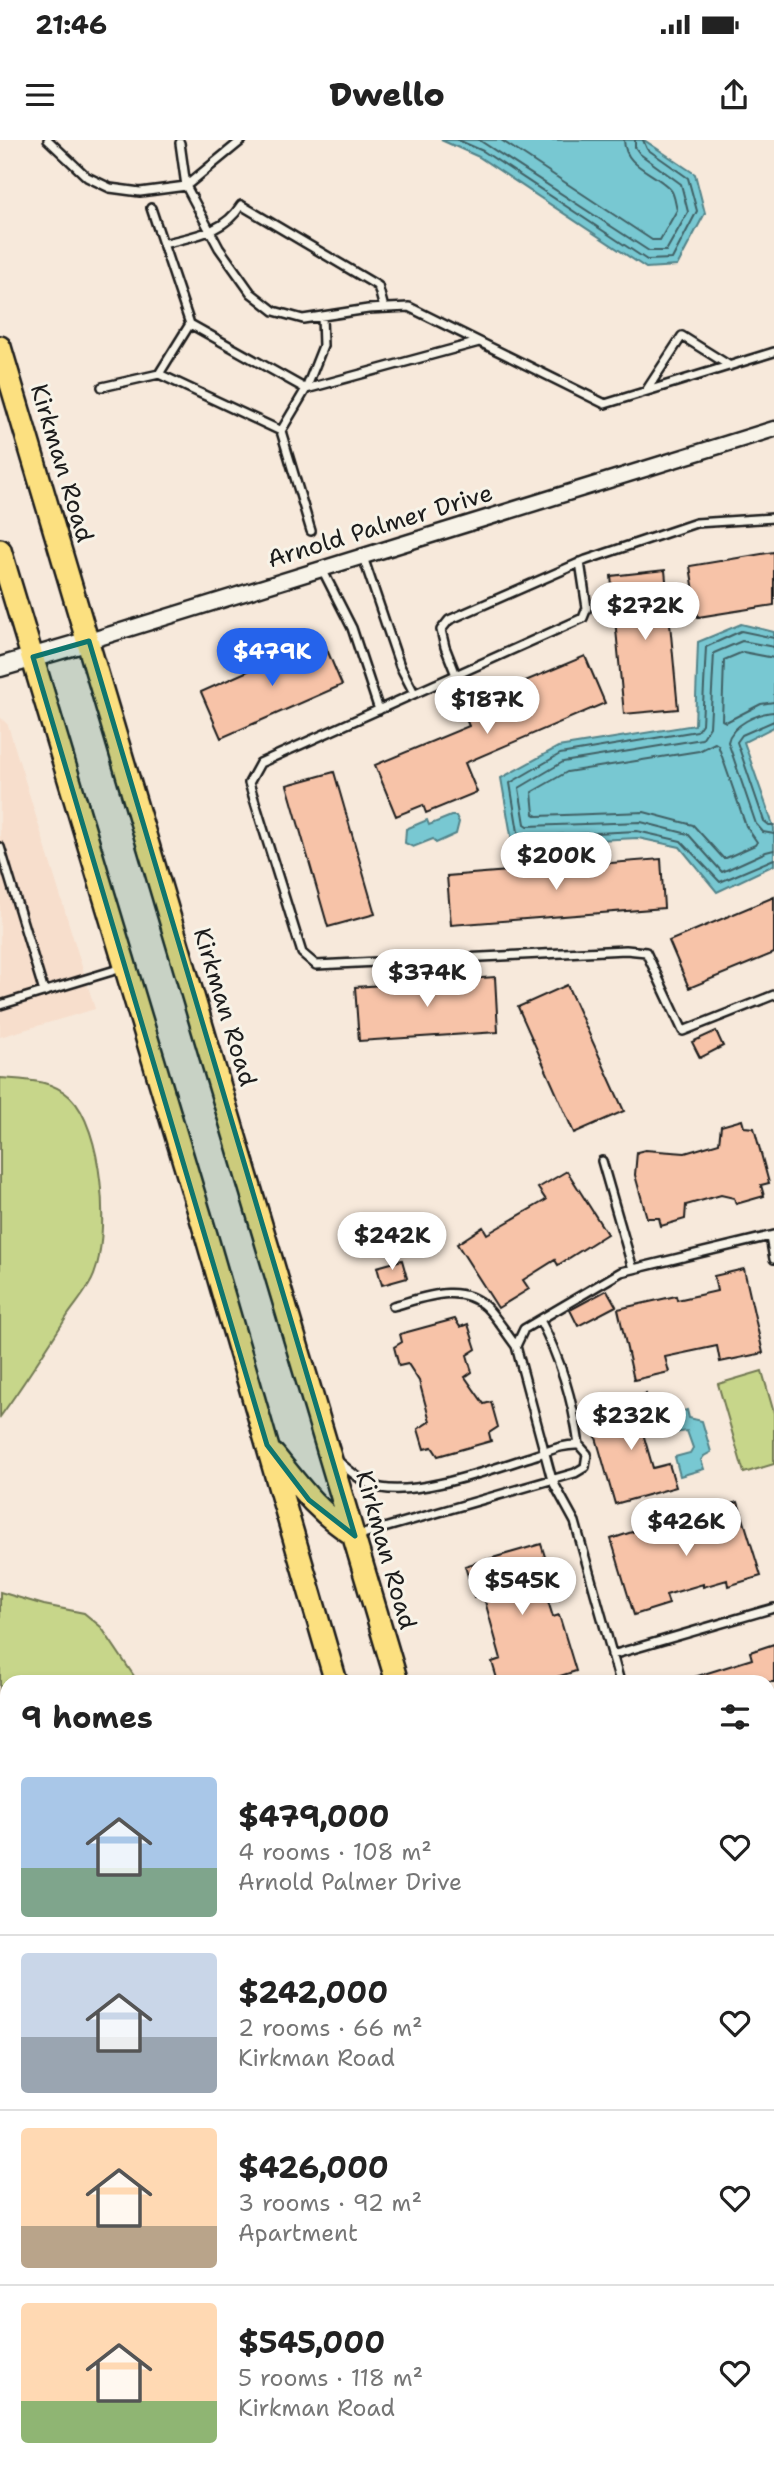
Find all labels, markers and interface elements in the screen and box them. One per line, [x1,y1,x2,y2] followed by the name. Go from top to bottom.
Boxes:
[35,7,107,42] text: 21:46
[329,73,445,116] text: Dwello
[21,76,59,114] icon: menu
[715,76,753,114] icon: share
[23,380,101,546] street label: Kirkman Road
[264,477,496,575] street label: Arnold Palmer Drive
[596,582,694,642] pin: $272K
[607,590,683,620] text: $272K
[223,629,321,688] pin: $479K
[233,636,311,666] text: $479K
[438,676,536,736] pin: $187K
[451,684,523,714] text: $187K
[507,832,605,892] pin: $200K
[517,840,595,870] text: $200K
[186,924,264,1090] street label: Kirkman Road
[378,950,476,1009] pin: $374K
[388,957,466,987] text: $374K
[343,1212,441,1272] pin: $242K
[353,1220,431,1250] text: $242K
[582,1392,680,1452] pin: $232K
[592,1400,670,1430] text: $232K
[348,1467,424,1633] street label: Kirkman Road
[637,1498,735,1558] pin: $426K
[647,1506,725,1536] text: $426K
[473,1558,571,1617] pin: $545K
[484,1565,560,1595] text: $545K
[21,1697,153,1738] text: 9 homes
[716,1698,754,1736] icon: filters
[238,1796,390,1837] text: $479,000
[77,1805,161,1889] icon: home
[716,1828,754,1866] icon: heart
[238,1837,432,1867] text: 4 rooms · 108 m²
[238,1867,462,1897] text: Arnold Palmer Drive
[238,1972,388,2013] text: $242,000
[77,1981,161,2065] icon: home
[716,2004,754,2042] icon: heart
[238,2013,423,2043] text: 2 rooms · 66 m²
[238,2043,395,2073] text: Kirkman Road
[238,2147,389,2188] text: $426,000
[77,2156,161,2240] icon: home
[716,2179,754,2217] icon: heart
[238,2188,422,2218] text: 3 rooms · 92 m²
[238,2218,358,2248] text: Apartment
[238,2322,385,2363] text: $545,000
[77,2331,161,2415] icon: home
[716,2354,754,2392] icon: heart
[238,2363,423,2393] text: 5 rooms · 118 m²
[238,2393,395,2423] text: Kirkman Road

